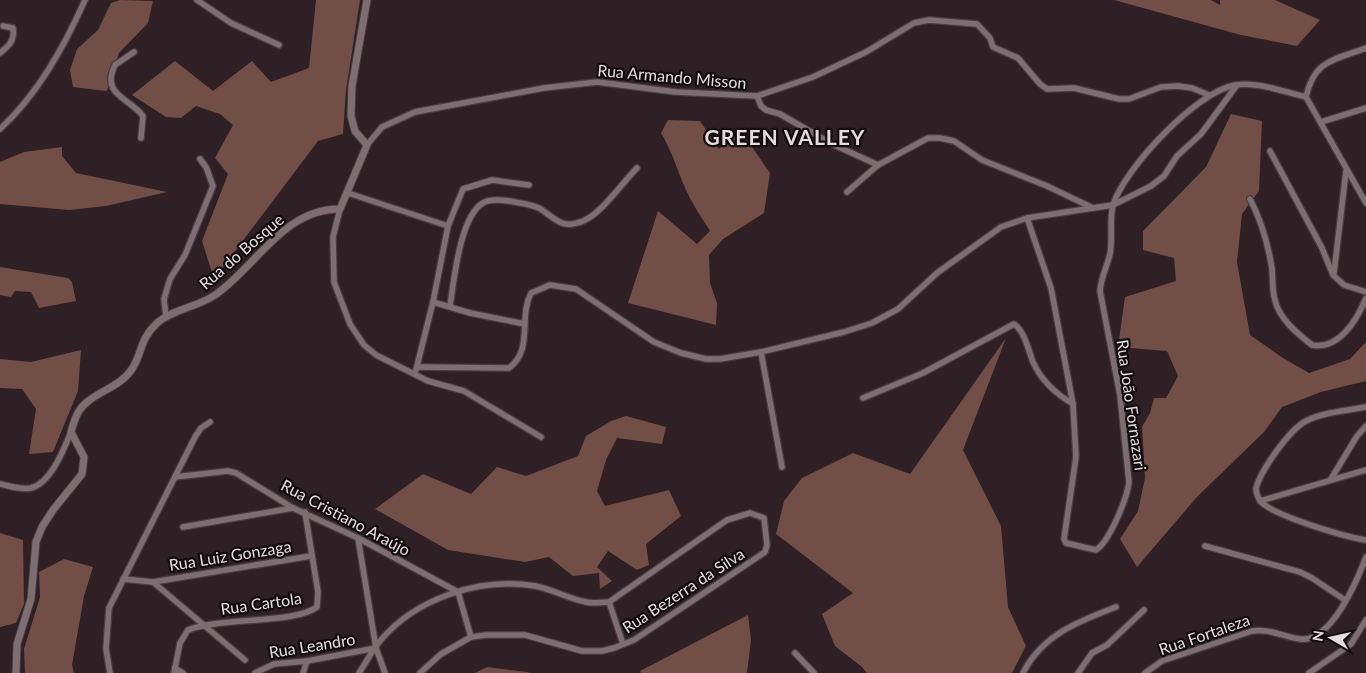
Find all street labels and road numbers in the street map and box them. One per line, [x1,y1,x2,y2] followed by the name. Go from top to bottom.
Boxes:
[597,60,747,92] street label: Rua Armando Misson
[195,209,287,293] street label: Rua do Bosque
[1113,338,1151,472] street label: Rua João Fornazari
[278,475,414,559] street label: Rua Cristiano Araújo
[167,536,293,574] street label: Rua Luiz Gonzaga
[618,543,748,637] street label: Rua Bezerra da Silva
[219,588,303,618] street label: Rua Cartola
[1156,610,1252,658] street label: Rua Fortaleza
[267,629,357,661] street label: Rua Leandro

